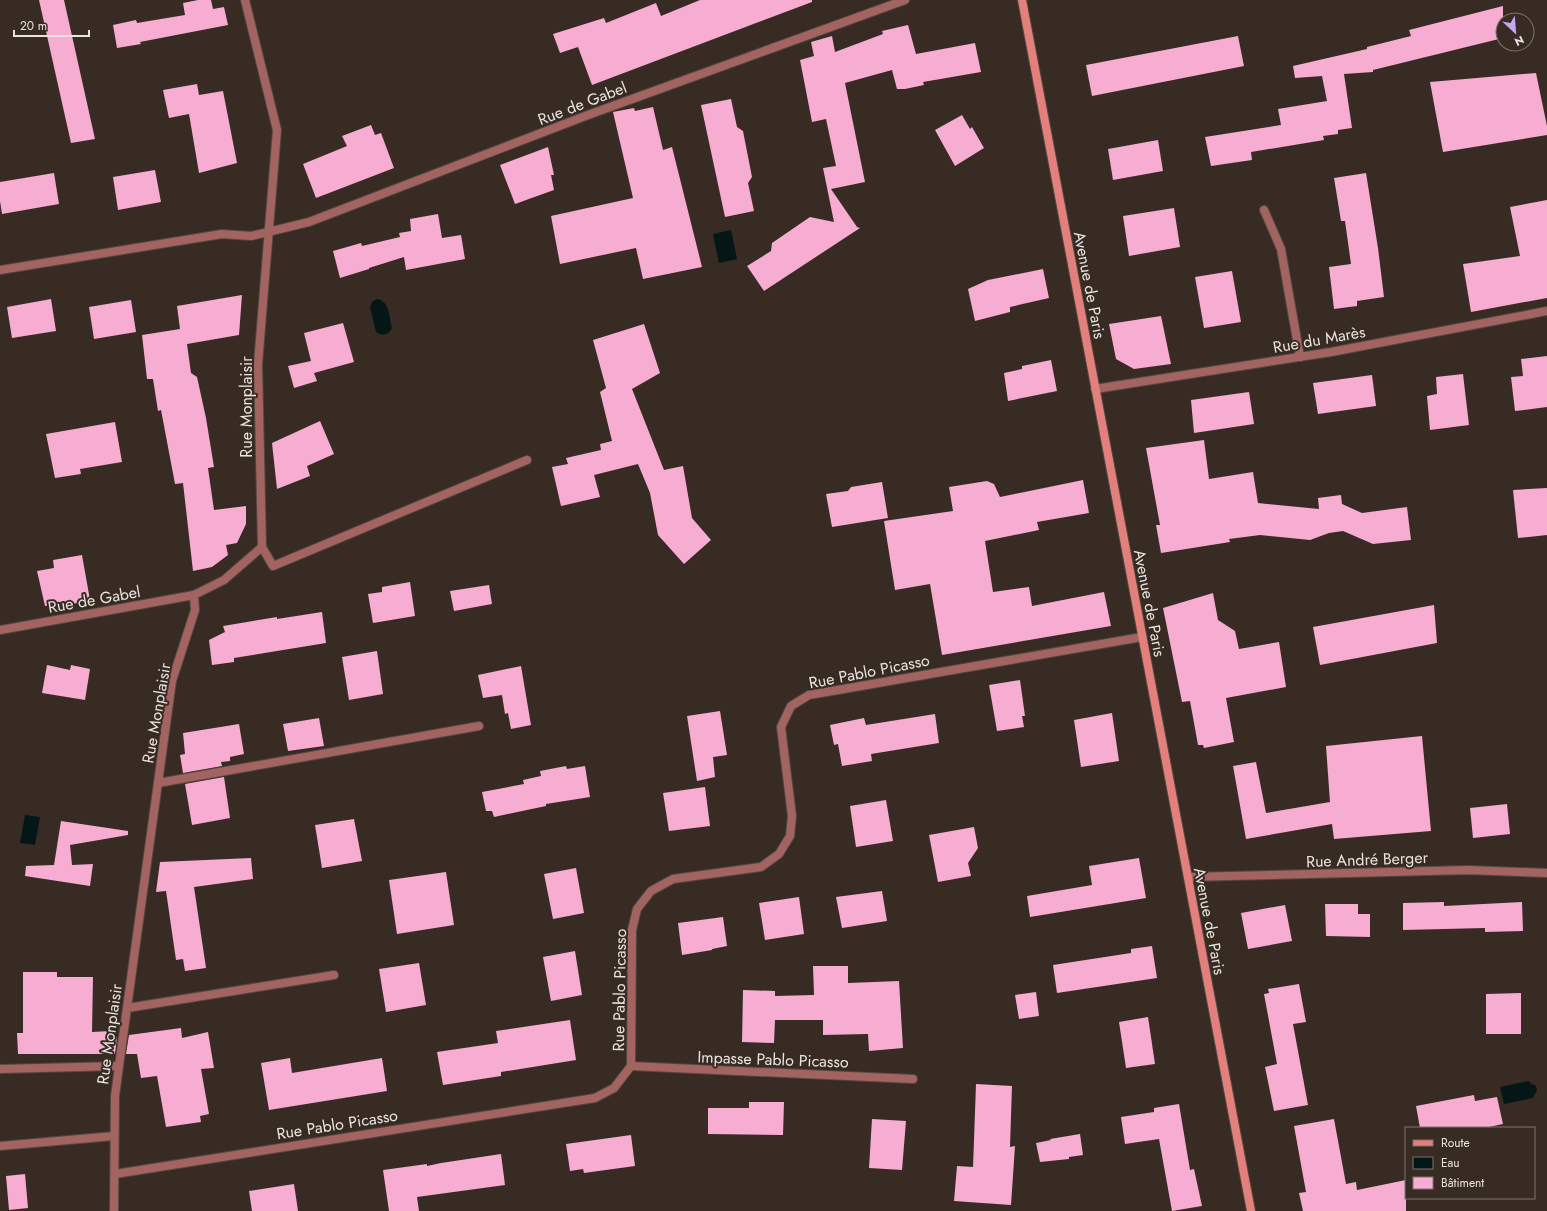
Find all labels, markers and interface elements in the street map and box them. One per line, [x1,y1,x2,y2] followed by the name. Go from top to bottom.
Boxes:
[14,12,89,38] scale bar
[1495,12,1535,52] north arrow
[20,17,47,35] text: 20 m
[1512,32,1527,50] text: N
[534,76,630,131] street label: Rue de Gabel
[1068,229,1111,341] street label: Avenue de Paris
[1271,320,1367,359] street label: Rue du Marès
[235,356,258,458] street label: Rue Monplaisir
[1128,547,1171,659] street label: Avenue de Paris
[46,580,142,619] street label: Rue de Gabel
[807,648,932,694] street label: Rue Pablo Picasso
[136,661,177,765] street label: Rue Monplaisir
[1306,846,1429,873] street label: Rue André Berger
[1188,865,1231,977] street label: Avenue de Paris
[607,928,632,1052] street label: Rue Pablo Picasso
[91,982,128,1086] street label: Rue Monplaisir
[697,1045,849,1074] street label: Impasse Pablo Picasso
[275,1104,400,1145] street label: Rue Pablo Picasso
[1405,1127,1535,1199] legend
[1441,1134,1470,1152] text: Route
[1441,1154,1460,1172] text: Eau
[1441,1174,1484,1192] text: Bâtiment

